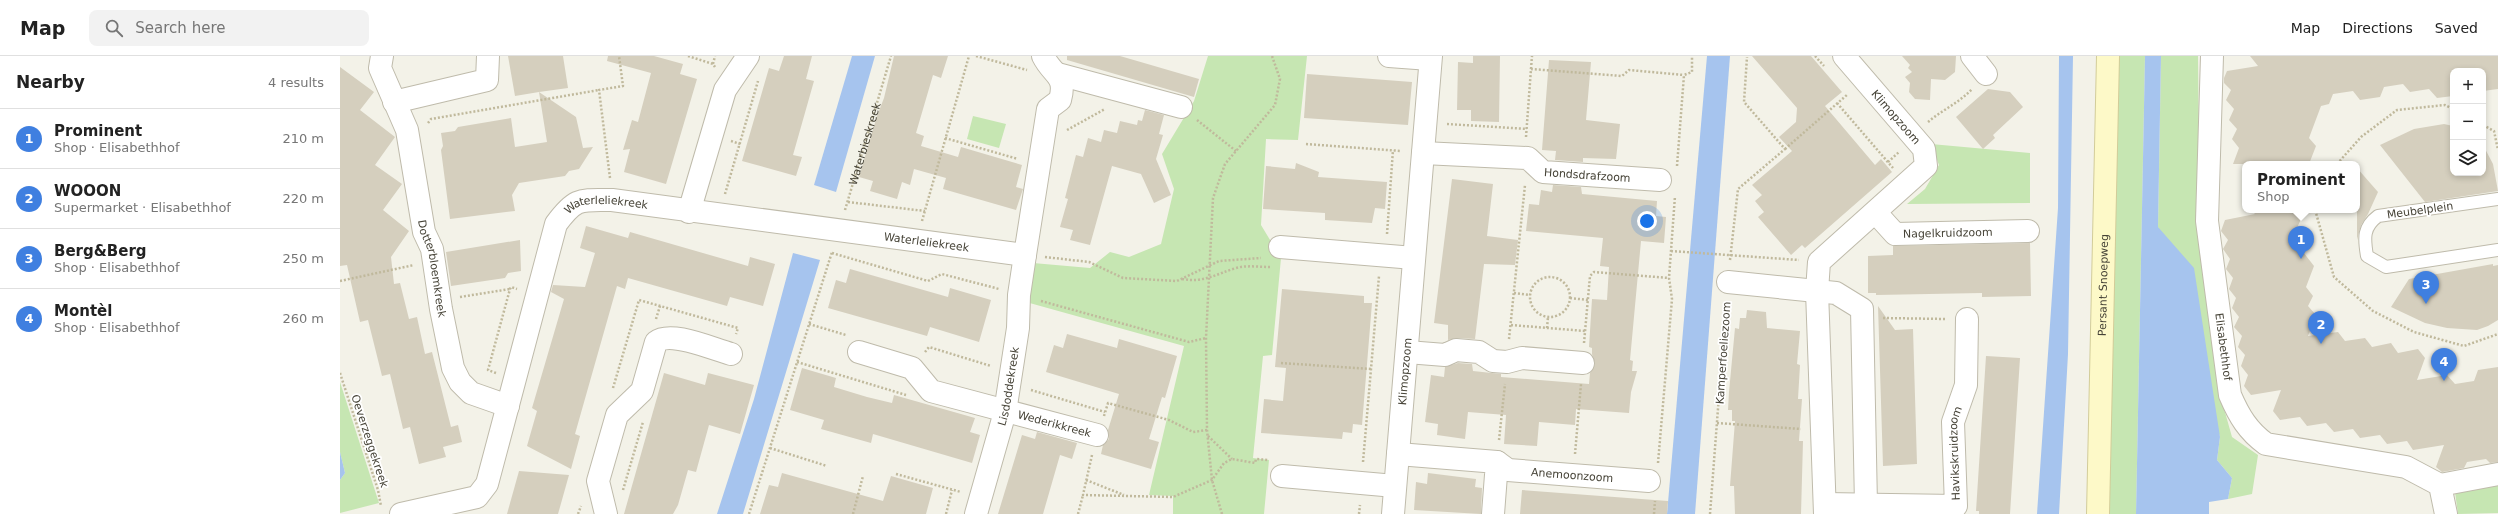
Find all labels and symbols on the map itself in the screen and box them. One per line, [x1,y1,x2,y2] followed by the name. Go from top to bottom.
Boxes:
[1869,88,1923,147] street label: Klimopzoom
[847,100,884,187] street label: Waterbieskreek
[1543,166,1631,185] street label: Hondsdrafzoom
[562,194,649,217] street label: Waterleliekreek
[2386,199,2454,222] street label: Meubelplein
[1637,211,1657,231] your location
[415,219,449,319] street label: Dotterbloemkreek
[1903,226,1993,241] street label: Nagelkruidzoom
[2288,226,2314,259] pin: 1
[883,230,971,255] street label: Waterleliekreek
[2096,234,2111,336] street label: Persant Snoepweg
[2413,271,2439,304] pin: 3
[1713,301,1734,405] street label: Kamperfoeliezoom
[2308,311,2334,344] pin: 2
[2212,312,2234,383] street label: Elisabethhof
[1396,337,1415,406] street label: Klimopzoom
[995,345,1022,427] street label: Lisdoddekreek
[2431,348,2457,381] pin: 4
[348,393,391,490] street label: Oeverzeggekreek
[1947,405,1965,501] street label: Havikskruidzoom
[1016,408,1093,440] street label: Wederikkreek
[1531,466,1614,485] street label: Anemoonzoom

